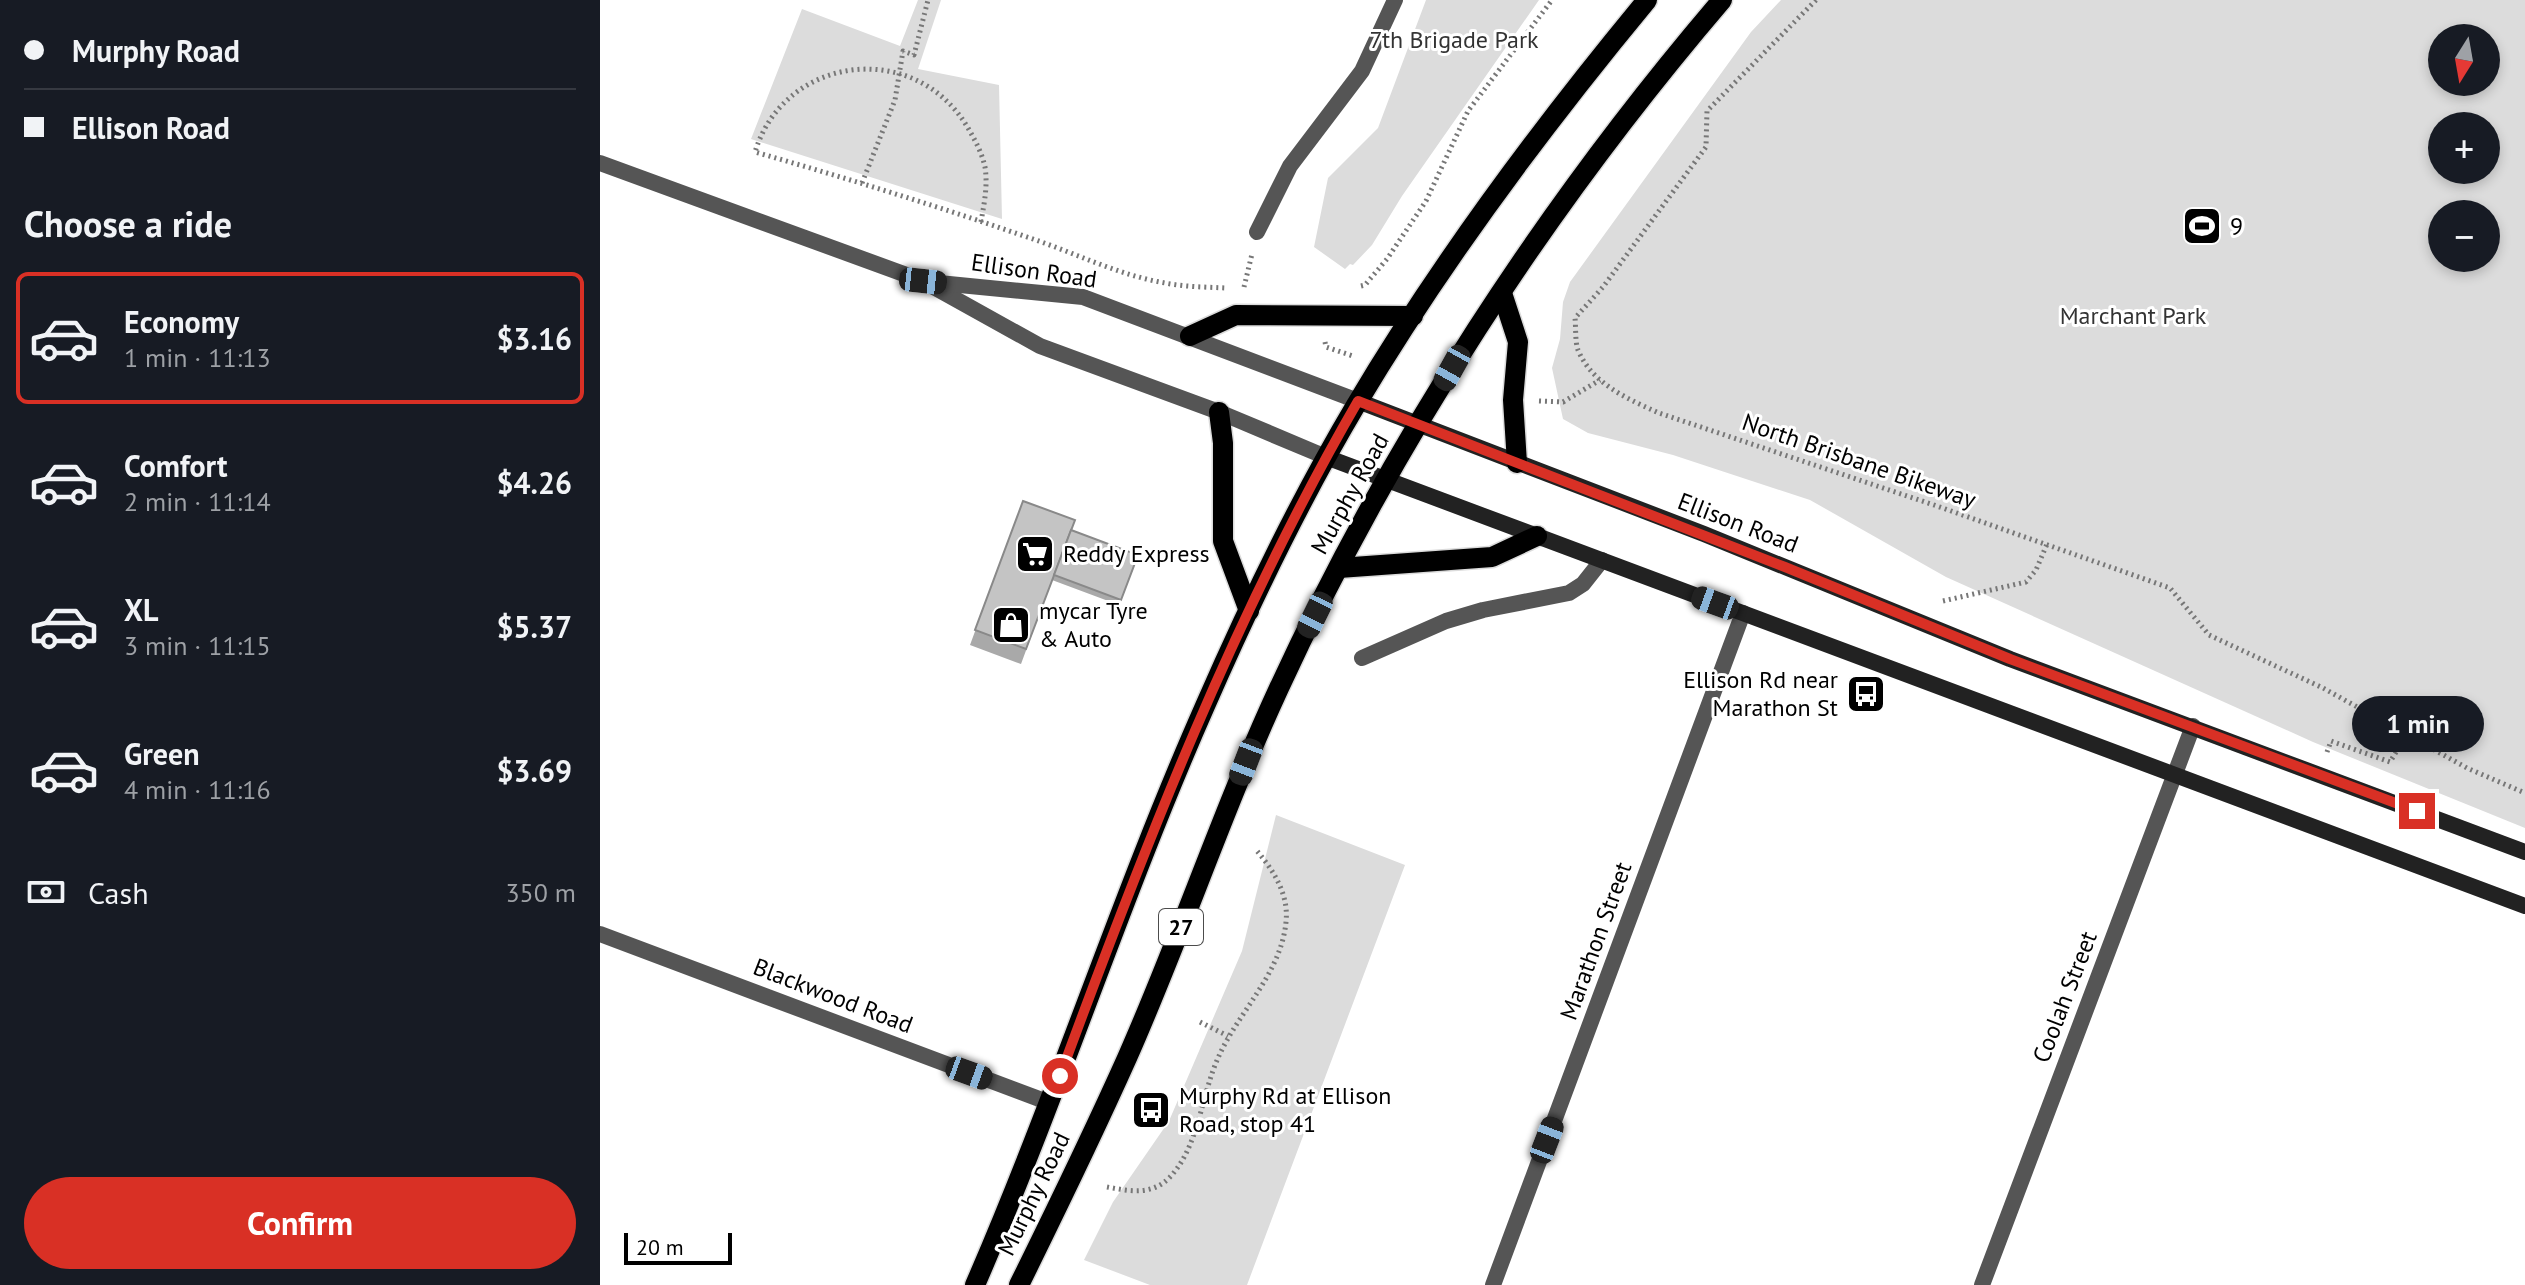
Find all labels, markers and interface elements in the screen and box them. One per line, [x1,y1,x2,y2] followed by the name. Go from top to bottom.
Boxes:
[1369,24,1539,55] park label: 7th Brigade Park
[2428,24,2500,96] north arrow
[2428,24,2500,272] map controls
[72,31,240,70] text: Murphy Road
[72,108,230,147] text: Ellison Road
[2428,112,2500,184] button: +
[24,200,232,247] text: Choose a ride
[2428,200,2500,272] button: −
[2181,205,2223,247] sports icon: 9
[2230,210,2243,241] place label: 9
[969,246,1099,295] street label: Ellison Road
[898,267,948,295] car
[2060,300,2207,331] park label: Marchant Park
[28,302,100,374] icon: car
[124,302,239,341] text: Economy
[497,319,572,358] text: $3.16
[124,341,271,374] text: 1 min · 11:13
[1430,341,1474,395] car
[1738,406,1980,515] street label: North Brisbane Bikeway
[1304,428,1396,560] street label: Murphy Road
[28,446,100,518] icon: car
[124,446,227,485] text: Comfort
[497,463,572,502] text: $4.26
[124,485,271,518] text: 2 min · 11:14
[1674,485,1803,560] street label: Ellison Road
[1014,533,1056,575] supermarket icon: Reddy Express
[1063,538,1210,569] place label: Reddy Express
[1688,584,1742,622] car
[1294,588,1336,642] car
[28,590,100,662] icon: car
[124,590,158,629] text: XL
[1039,595,1148,654] place label: mycar Tyre & Auto
[990,604,1032,646] shop icon: mycar Tyre & Auto
[497,607,572,646] text: $5.37
[124,629,271,662] text: 3 min · 11:15
[1683,664,1838,723] place label: Ellison Rd near Marathon St
[1845,673,1887,715] bus stop icon: Ellison Rd near Marathon St
[2351,695,2483,751] callout: 1 min
[2386,707,2450,740] text: 1 min
[28,734,100,806] icon: car
[124,734,199,773] text: Green
[1226,735,1266,789] car
[497,751,572,790] text: $3.69
[124,773,271,806] text: 4 min · 11:16
[2399,793,2435,829] route end
[1553,858,1638,1024] street label: Marathon Street
[24,870,68,914] icon: cash
[88,873,149,912] text: Cash
[505,876,576,909] text: 350 m
[1159,909,1203,945] road number: 27
[2025,927,2104,1067] street label: Coolah Street
[749,951,917,1040] street label: Blackwood Road
[942,1054,996,1092] car
[1042,1058,1078,1094] route start
[1179,1080,1391,1139] place label: Murphy Rd at Ellison Road, stop 41
[1130,1089,1172,1131] bus stop icon: Murphy Rd at Ellison Road, stop 41
[1527,1113,1567,1167] car
[990,1127,1077,1261] street label: Murphy Road
[24,1177,576,1269] button: Confirm
[624,1229,732,1265] scale bar
[636,1233,684,1261] text: 20 m

